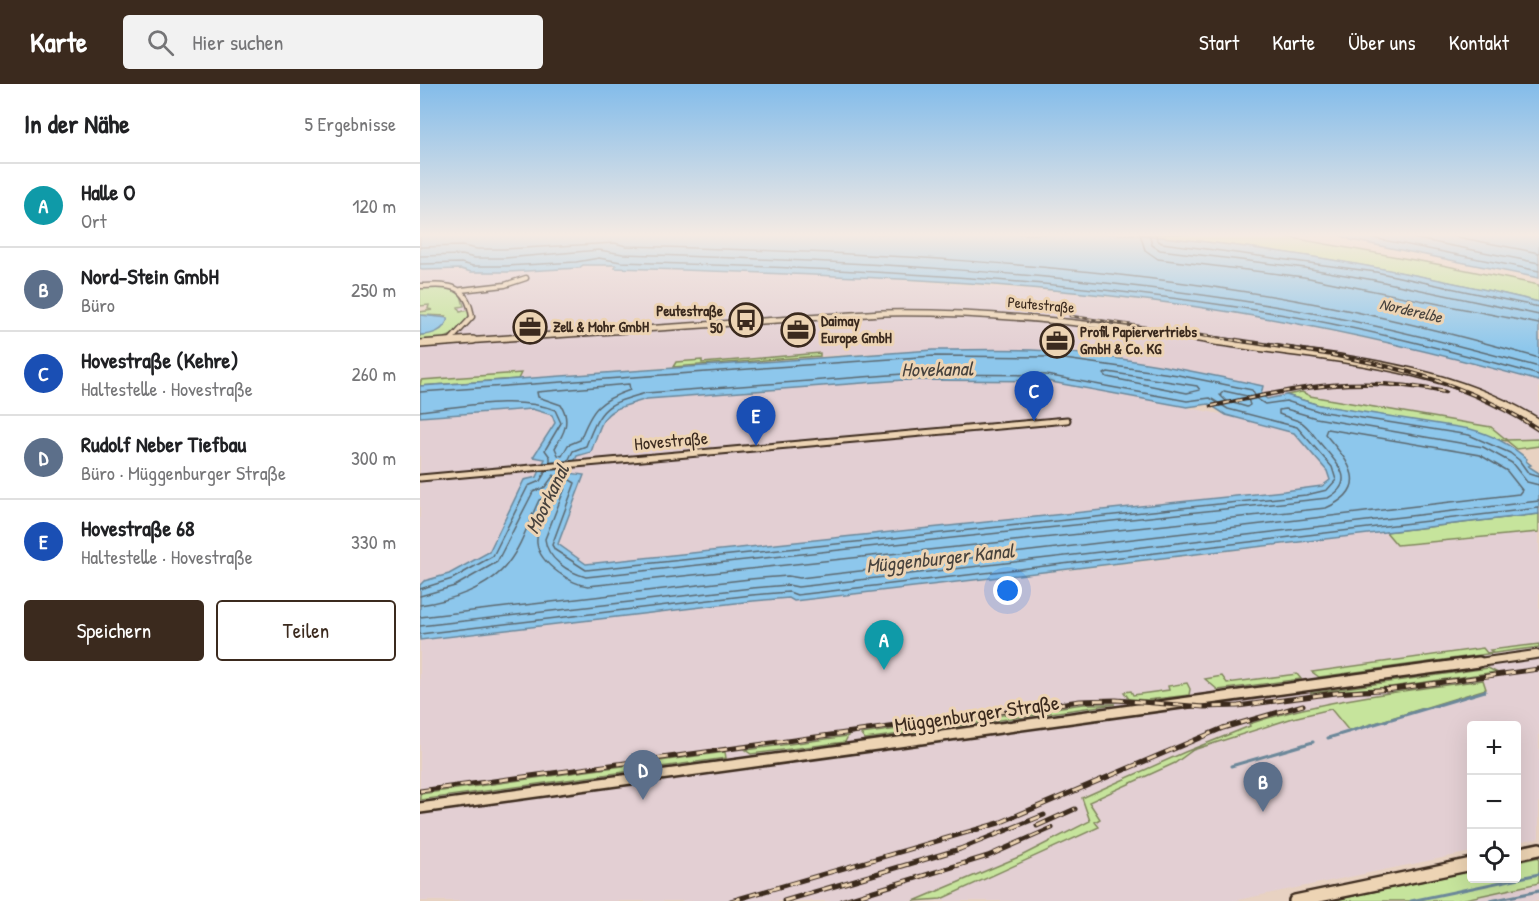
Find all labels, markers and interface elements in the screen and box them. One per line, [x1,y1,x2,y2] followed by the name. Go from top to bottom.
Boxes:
[123,15,543,69] search box
[30,23,87,61] text: Karte
[144,26,177,59] icon: search
[192,27,283,57] text: Hier suchen
[1199,28,1239,57] text: Start
[1272,28,1315,57] text: Karte
[1348,28,1416,57] text: Über uns
[1449,28,1509,57] text: Kontakt
[24,106,130,141] text: In der Nähe
[304,110,396,137] text: 5 Ergebnisse
[81,177,135,207] text: Halle O
[39,192,48,219] text: A
[352,192,396,219] text: 120 m
[81,207,107,234] text: Ort
[81,261,219,291] text: Nord-Stein GmbH
[38,276,49,303] text: B
[351,276,396,303] text: 250 m
[81,291,115,318] text: Büro
[1007,291,1075,318] street label: Peutestraße
[1378,292,1445,328] water label: Norderelbe
[656,300,723,338] place label: Peutestraße 50
[728,302,764,338] bus stop icon: Peutestraße 50
[512,309,548,345] office icon: Zell & Mohr GmbH
[821,310,892,349] place label: Daimay Europe GmbH
[780,312,816,348] office icon: Daimay Europe GmbH
[553,316,649,337] place label: Zell & Mohr GmbH
[1080,321,1197,359] place label: Profil Papiervertriebs GmbH & Co. KG
[1039,323,1075,359] office icon: Profil Papiervertriebs GmbH & Co. KG
[81,345,238,375] text: Hovestraße (Kehre)
[901,354,975,383] water label: Hovekanal
[38,360,49,387] text: C
[352,360,396,387] text: 260 m
[1014,372,1054,421] pin: C
[81,375,253,402] text: Haltestelle · Hovestraße
[736,396,776,446] pin: E
[633,425,709,456] street label: Hovestraße
[81,429,246,459] text: Rudolf Neber Tiefbau
[39,444,48,471] text: D
[351,444,396,471] text: 300 m
[518,458,576,538] water label: Moorkanal
[81,459,286,486] text: Büro · Müggenburger Straße
[81,513,195,543] text: Hovestraße 68
[39,528,48,555] text: E
[351,528,396,555] text: 330 m
[865,536,1017,580] water label: Müggenburger Kanal
[81,543,253,570] text: Haltestelle · Hovestraße
[993,576,1022,605] your location
[24,600,204,661] button: Speichern
[216,600,396,661] button: Teilen
[864,620,904,670] pin: A
[893,688,1061,739] street label: Müggenburger Straße
[1467,721,1521,883] map controls
[1467,721,1521,775] button: +
[624,750,662,800] pin: D
[1244,762,1282,812] pin: B
[1467,775,1521,829] button: −
[1467,829,1521,883] button: locate

